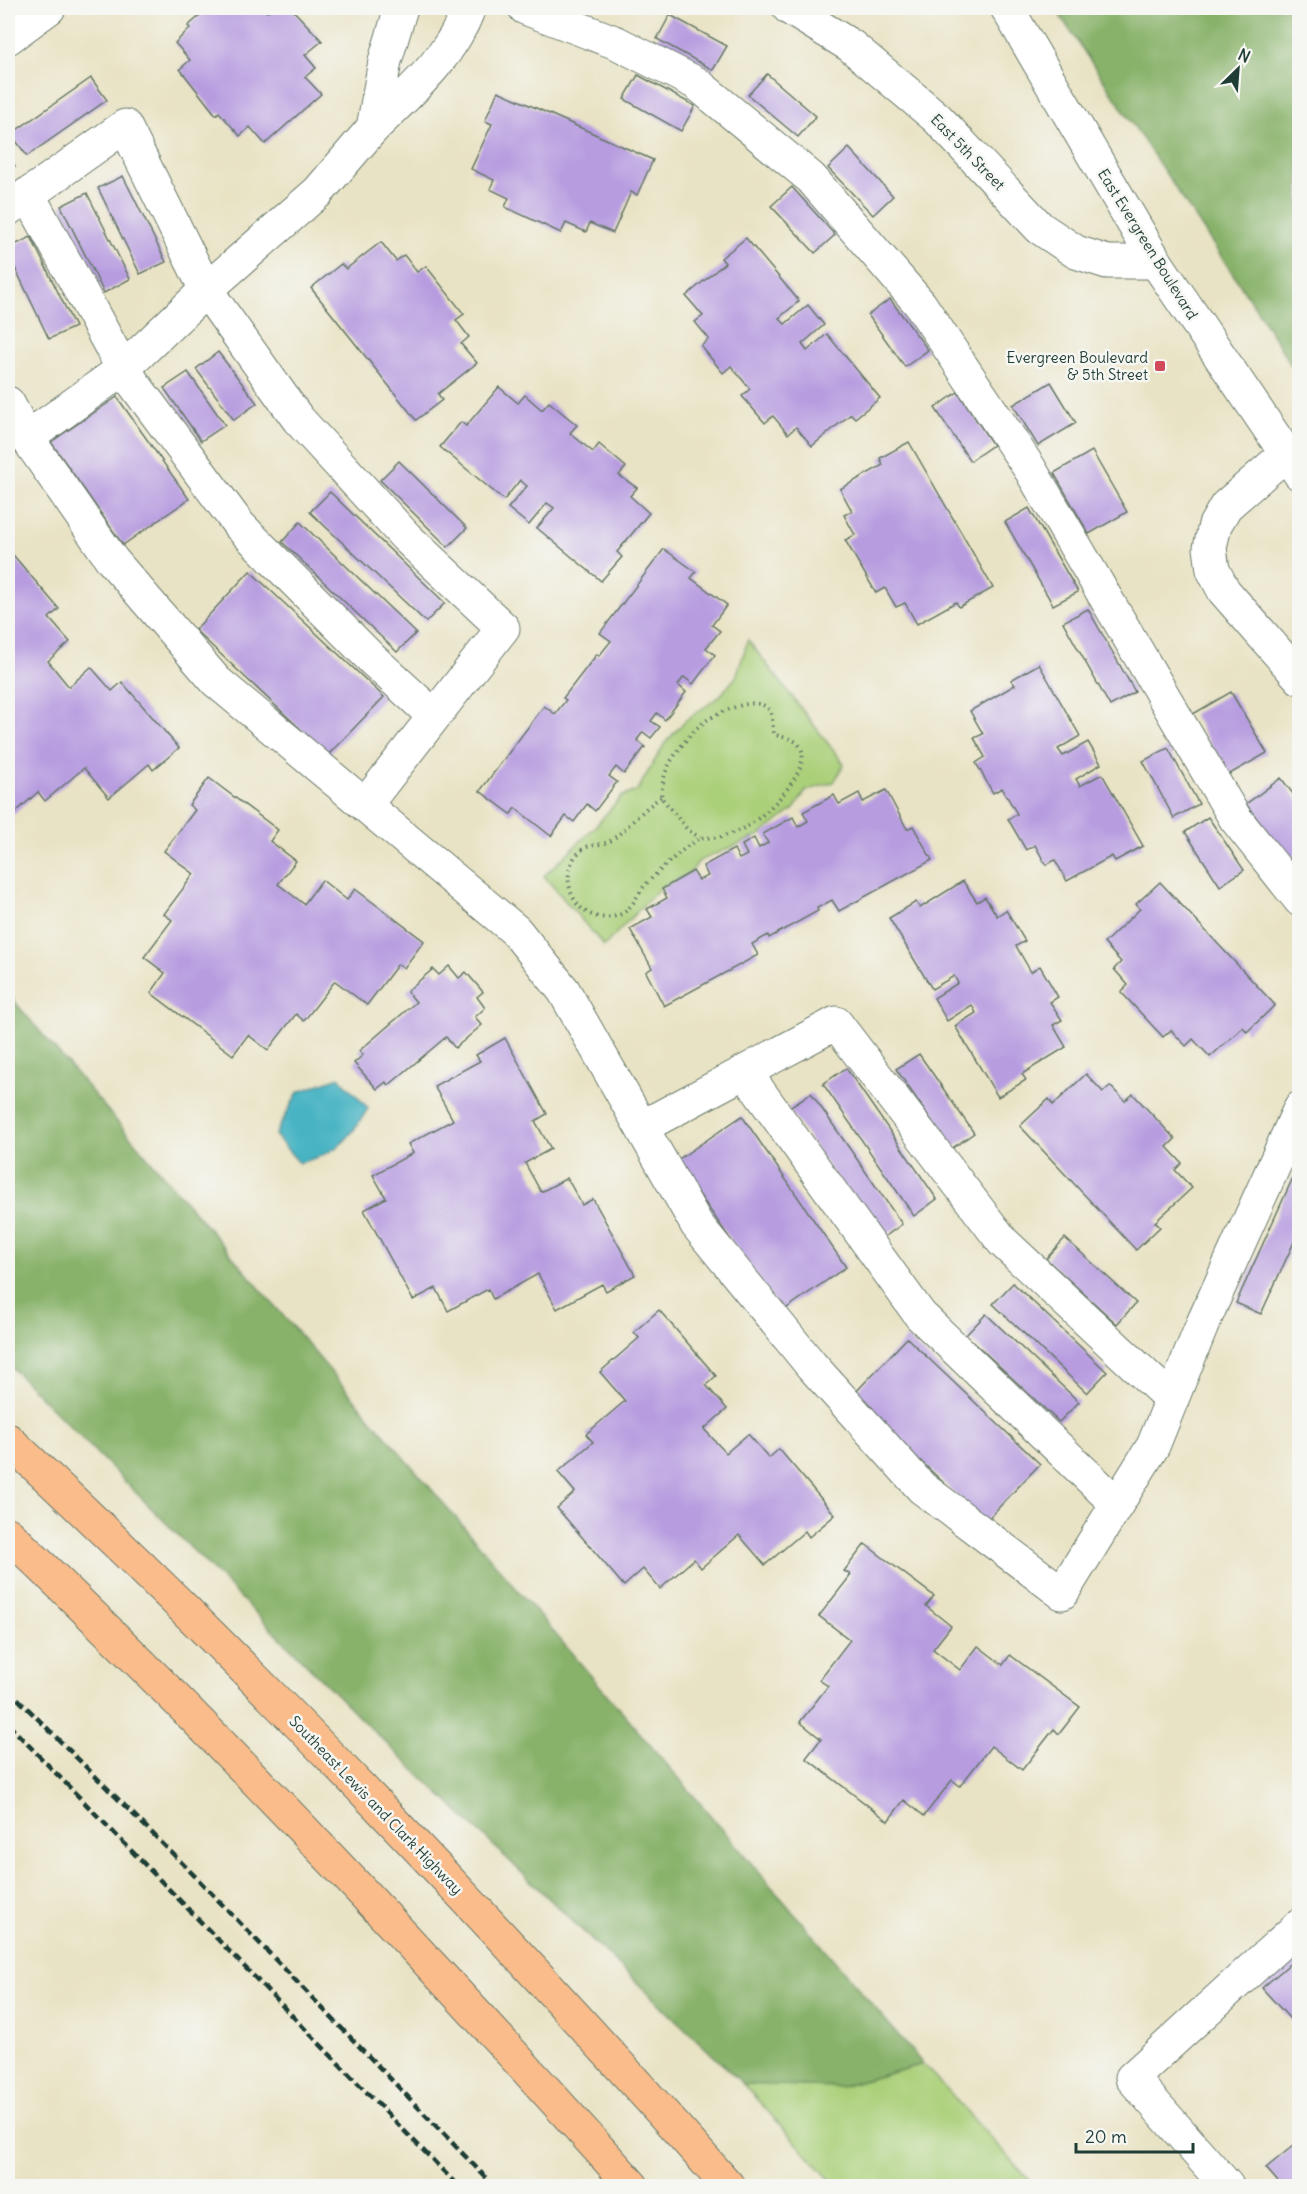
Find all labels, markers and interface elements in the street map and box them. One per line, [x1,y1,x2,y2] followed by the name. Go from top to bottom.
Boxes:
[1208,39,1268,99] north arrow
[1235,44,1254,67] text: N
[927,110,1009,194] street label: East 5th Street
[1094,165,1202,323] street label: East Evergreen Boulevard
[1007,348,1148,384] place label: Evergreen Boulevard & 5th Street
[1153,359,1167,373] marker: Evergreen Boulevard & 5th Street
[285,1712,467,1898] street label: Southeast Lewis and Clark Highway
[1076,2116,1193,2154] scale bar
[1085,2125,1127,2148] text: 20 m

